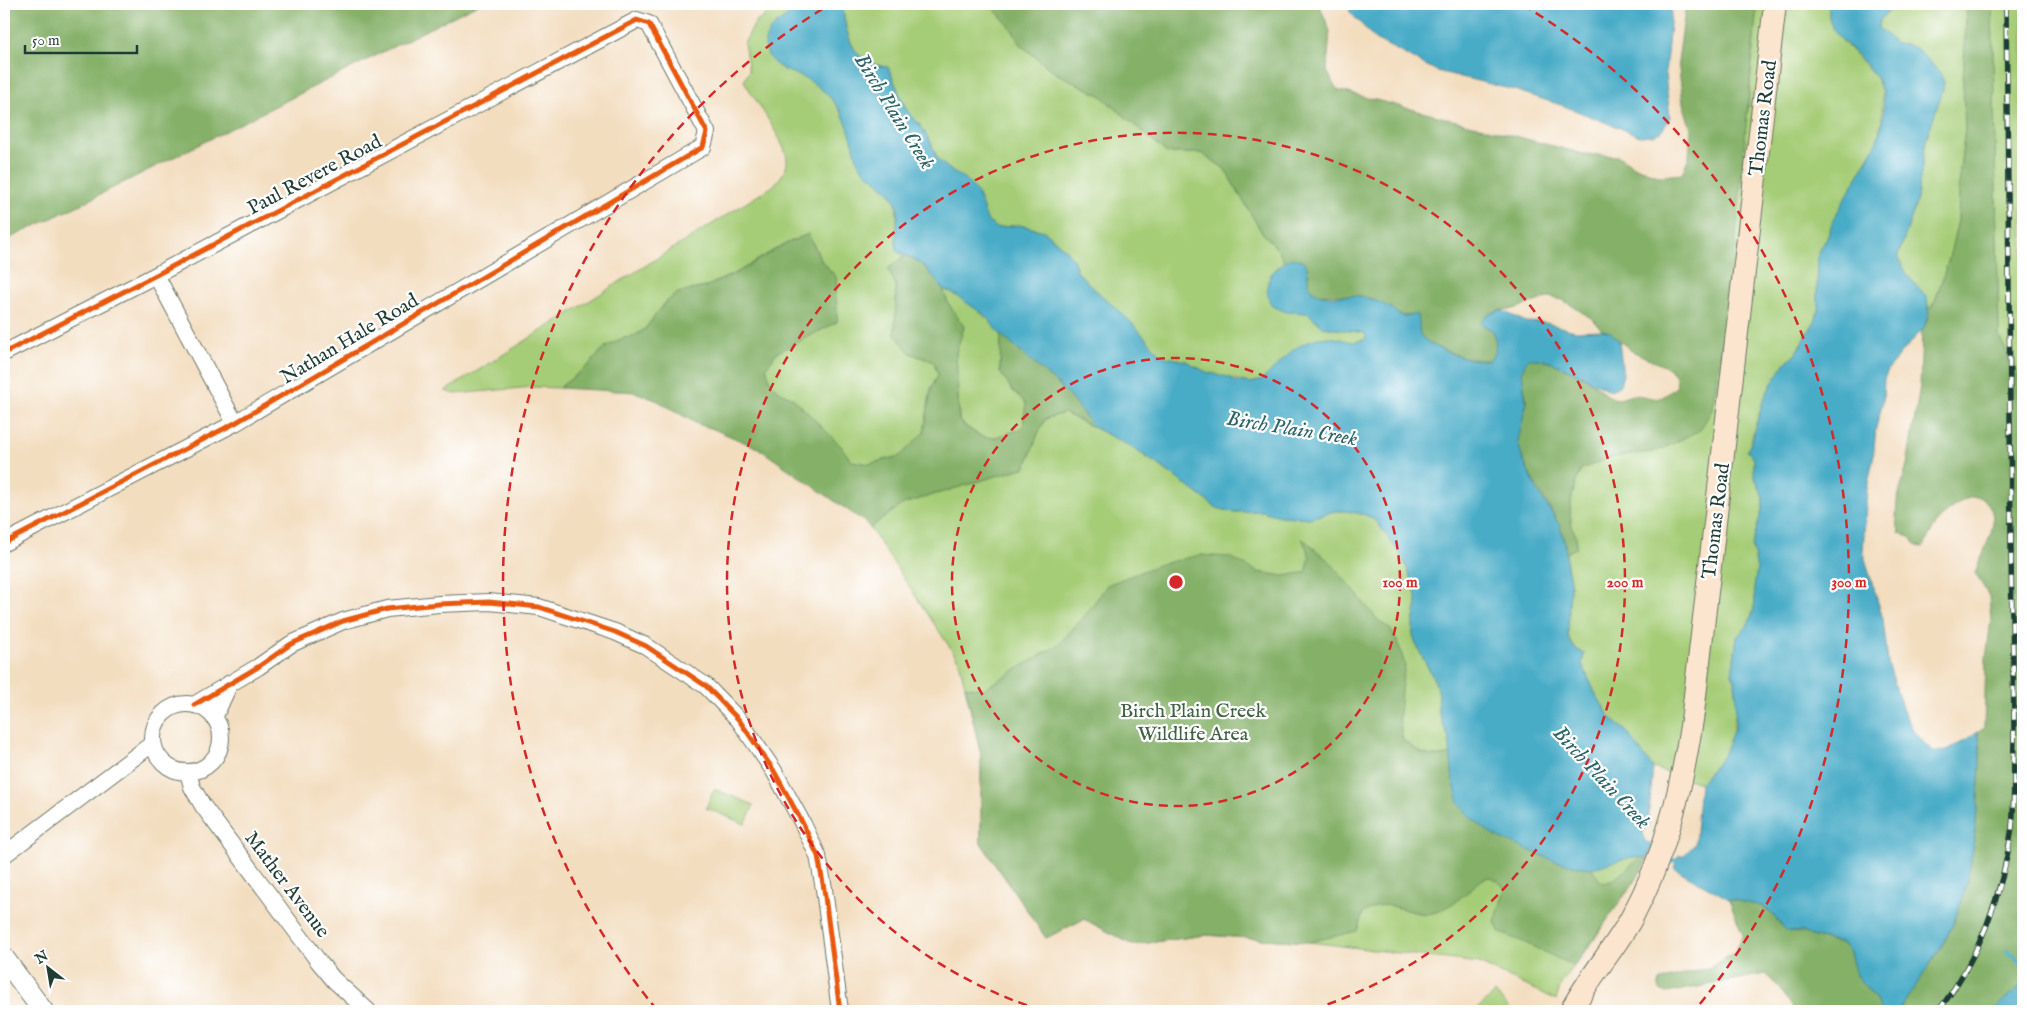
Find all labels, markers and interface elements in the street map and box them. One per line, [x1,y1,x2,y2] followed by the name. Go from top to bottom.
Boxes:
[25,22,138,54] scale bar
[32,31,60,50] text: 50 m
[847,49,940,175] water label: Birch Plain Creek
[1744,58,1783,178] street label: Thomas Road
[243,129,386,221] street label: Paul Revere Road
[276,288,424,390] street label: Nathan Hale Road
[1224,406,1360,453] water label: Birch Plain Creek
[1697,461,1736,581] street label: Thomas Road
[1167,573,1185,591] centre of rings
[1382,573,1418,592] text: 100 m
[1607,573,1644,592] text: 200 m
[1831,573,1867,592] text: 300 m
[1120,699,1266,747] park label: Birch Plain Creek Wildlife Area
[1546,721,1656,836] water label: Birch Plain Creek
[239,827,335,943] street label: Mather Avenue
[22,942,72,992] north arrow
[31,947,52,969] text: N

